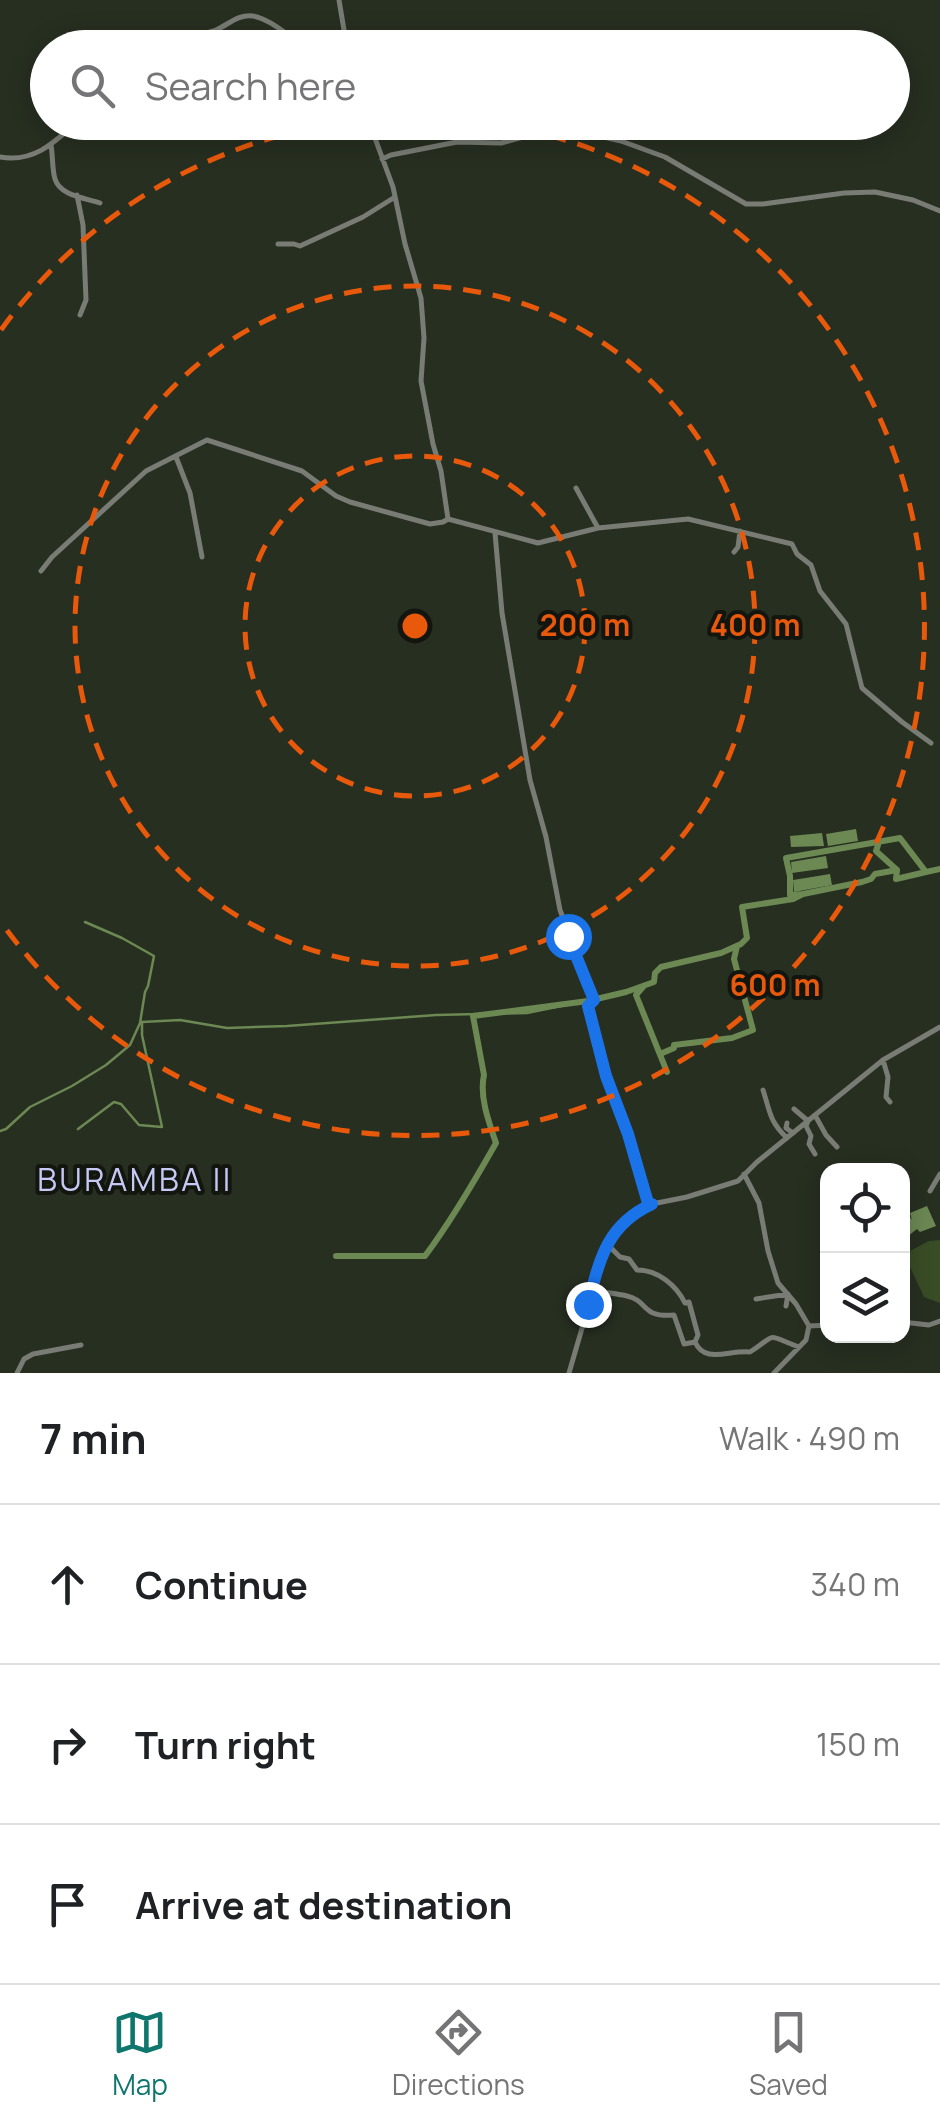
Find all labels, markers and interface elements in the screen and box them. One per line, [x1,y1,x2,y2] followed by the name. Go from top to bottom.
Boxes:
[30,30,910,140] search box
[65,58,120,113] icon: search
[145,59,356,111] text: Search here
[540,604,630,645] text: 200 m
[710,604,800,645] text: 400 m
[397,608,433,644] centre of rings
[546,914,592,960] route start
[729,964,821,1005] text: 600 m
[37,1157,233,1201] district label: BURAMBA II
[820,1163,910,1343] map controls
[820,1163,910,1253] button: locate
[820,1253,910,1343] button: layers
[566,1282,612,1328] route end
[40,1409,147,1467] text: 7 min
[719,1416,900,1460] text: Walk · 490 m
[40,1557,95,1612] icon: ahead
[135,1558,308,1610] text: Continue
[810,1562,900,1606] text: 340 m
[40,1717,95,1772] icon: right
[135,1718,316,1770] text: Turn right
[816,1722,900,1766] text: 150 m
[40,1877,95,1932] icon: arrive
[135,1878,512,1930] text: Arrive at destination
[112,2005,168,2103] tab: Map
[392,2005,525,2103] tab: Directions
[749,2005,828,2103] tab: Saved

